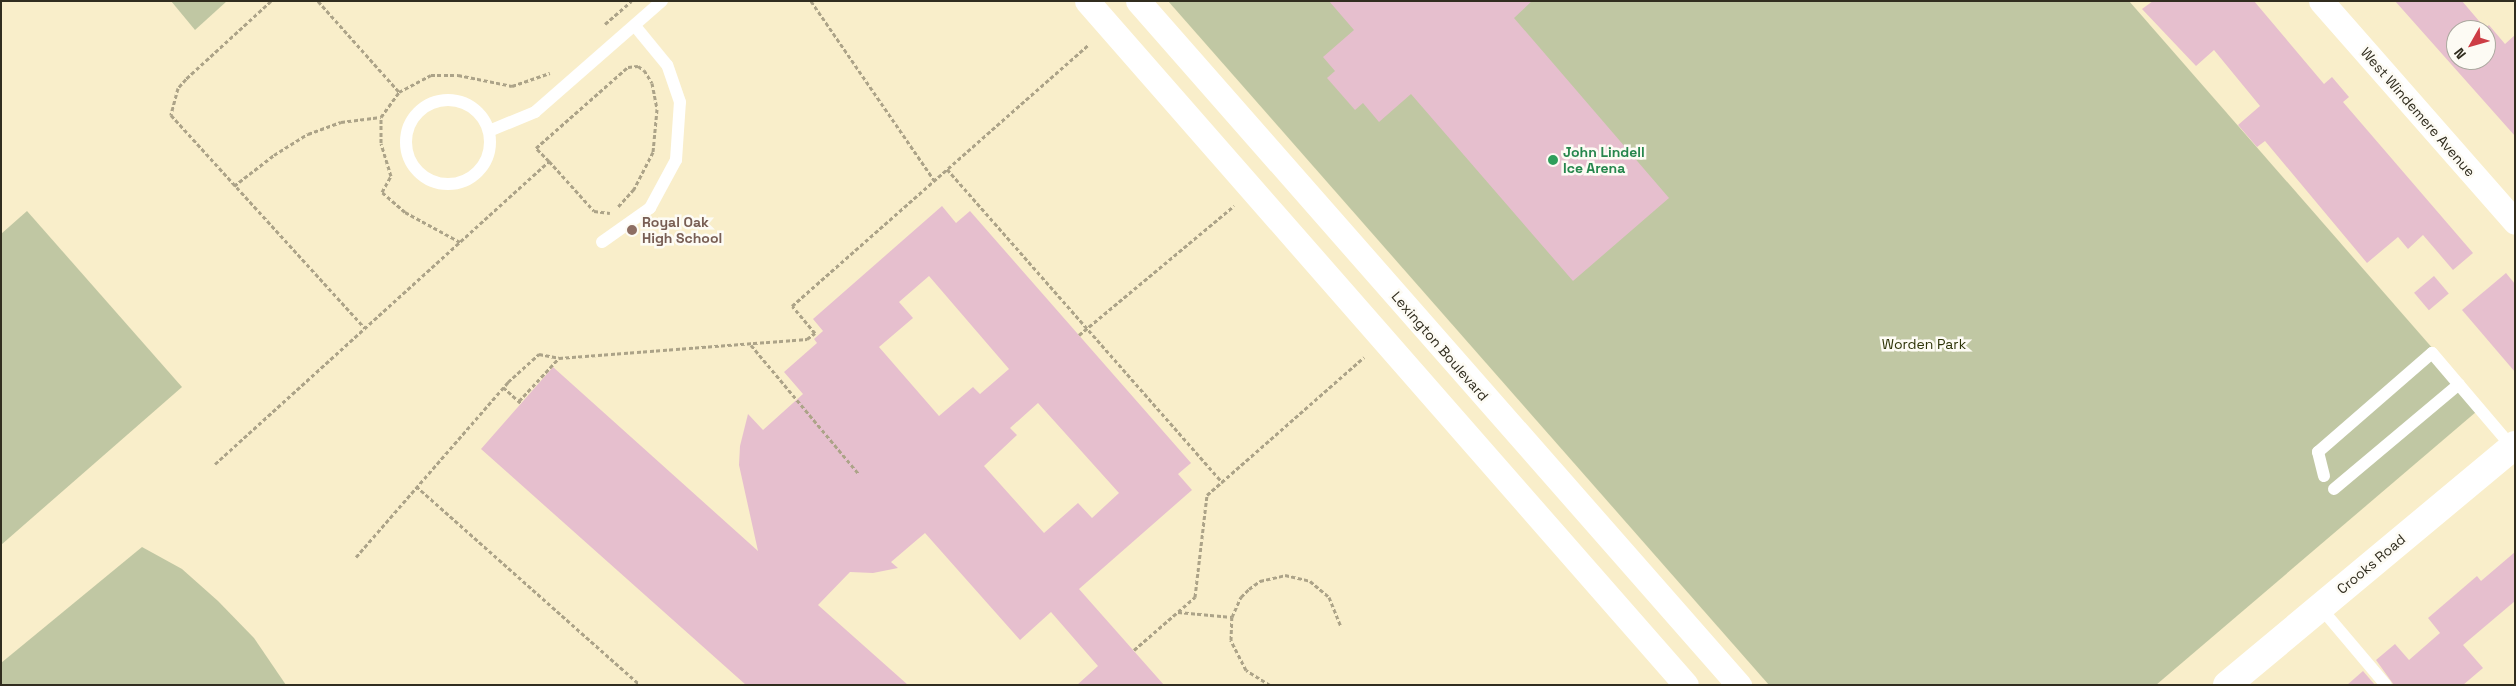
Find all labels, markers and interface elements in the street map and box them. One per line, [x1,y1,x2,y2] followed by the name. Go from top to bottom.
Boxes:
[2446,20,2496,70] north arrow
[2357,44,2479,180] street label: West Windemere Avenue
[2450,44,2470,63] text: N
[1563,144,1645,176] place label: John Lindell Ice Arena
[1547,154,1559,166] marker: John Lindell Ice Arena
[642,214,722,246] place label: Royal Oak High School
[626,224,638,236] marker: Royal Oak High School
[1388,288,1492,404] street label: Lexington Boulevard
[1882,336,1966,352] park label: Worden Park
[2333,531,2409,597] street label: Crooks Road

